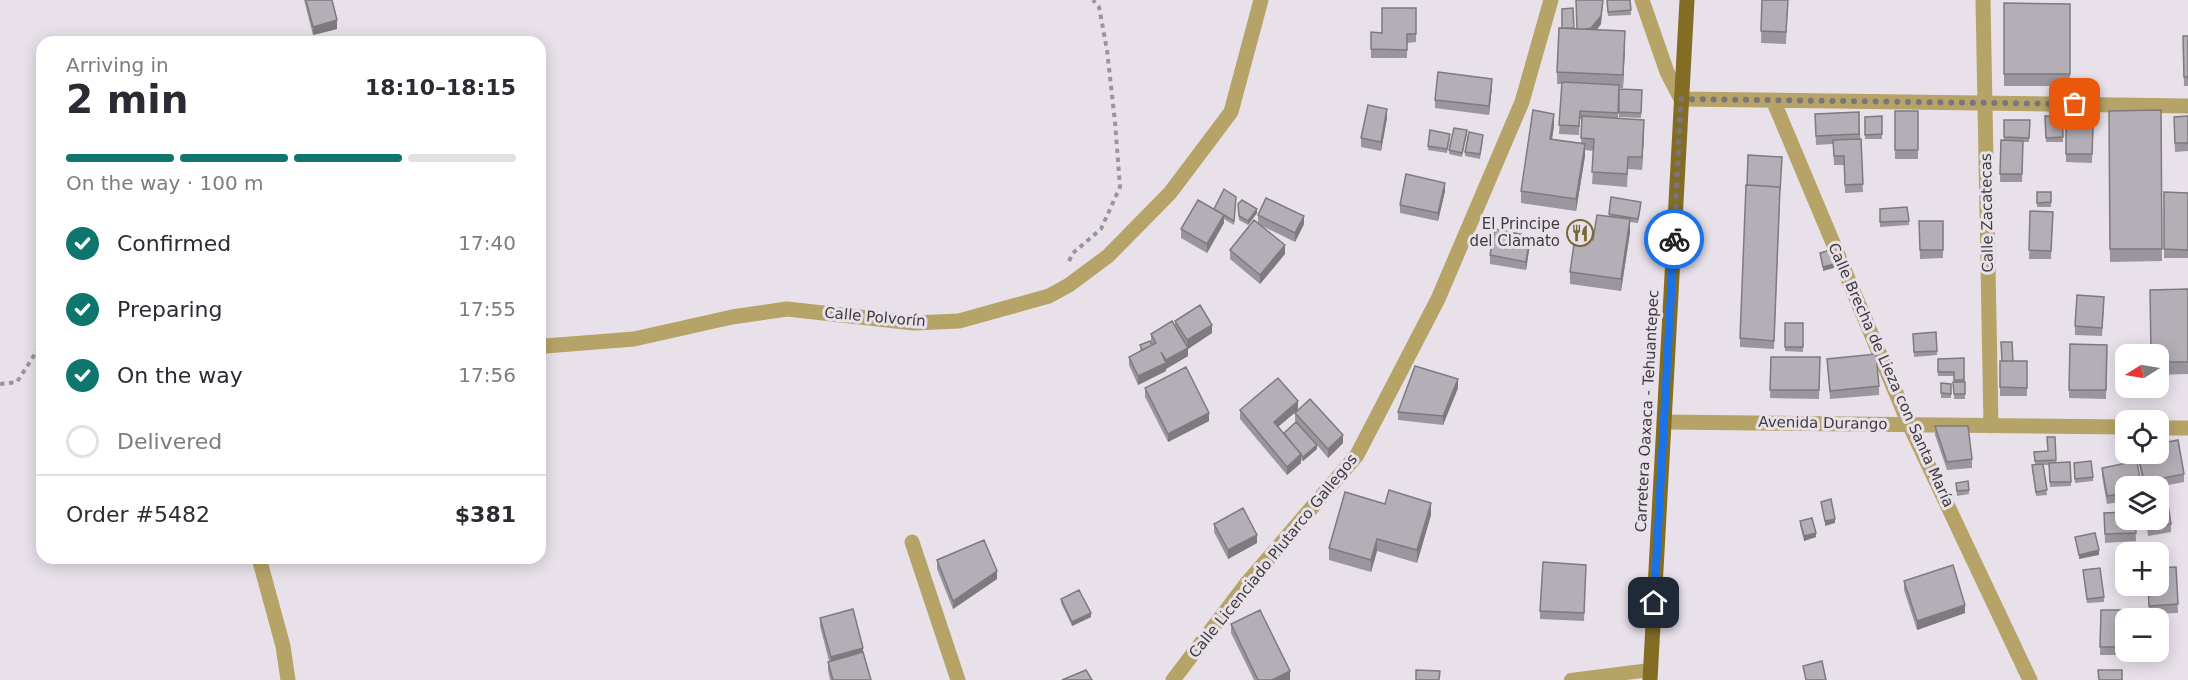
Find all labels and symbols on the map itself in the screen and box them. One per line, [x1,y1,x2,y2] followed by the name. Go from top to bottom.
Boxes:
[2049,78,2100,129] pin
[1977,153,1997,273] street label: Calle Zacatecas
[1644,209,1704,269] courier
[1470,215,1560,250] place label: El Principe del Clamato
[1565,218,1595,248] restaurant icon: El Principe del Clamato
[1824,240,1958,510] street label: Calle Brecha de Lieza con Santa María
[1632,289,1662,533] street label: Carretera Oaxaca - Tehuantepec
[824,304,926,330] street label: Calle Polvorín
[2115,344,2169,398] north arrow
[1758,413,1888,433] street label: Avenida Durango
[1185,450,1361,662] street label: Calle Licenciado Plutarco Gallegos
[1628,577,1679,628] pin

